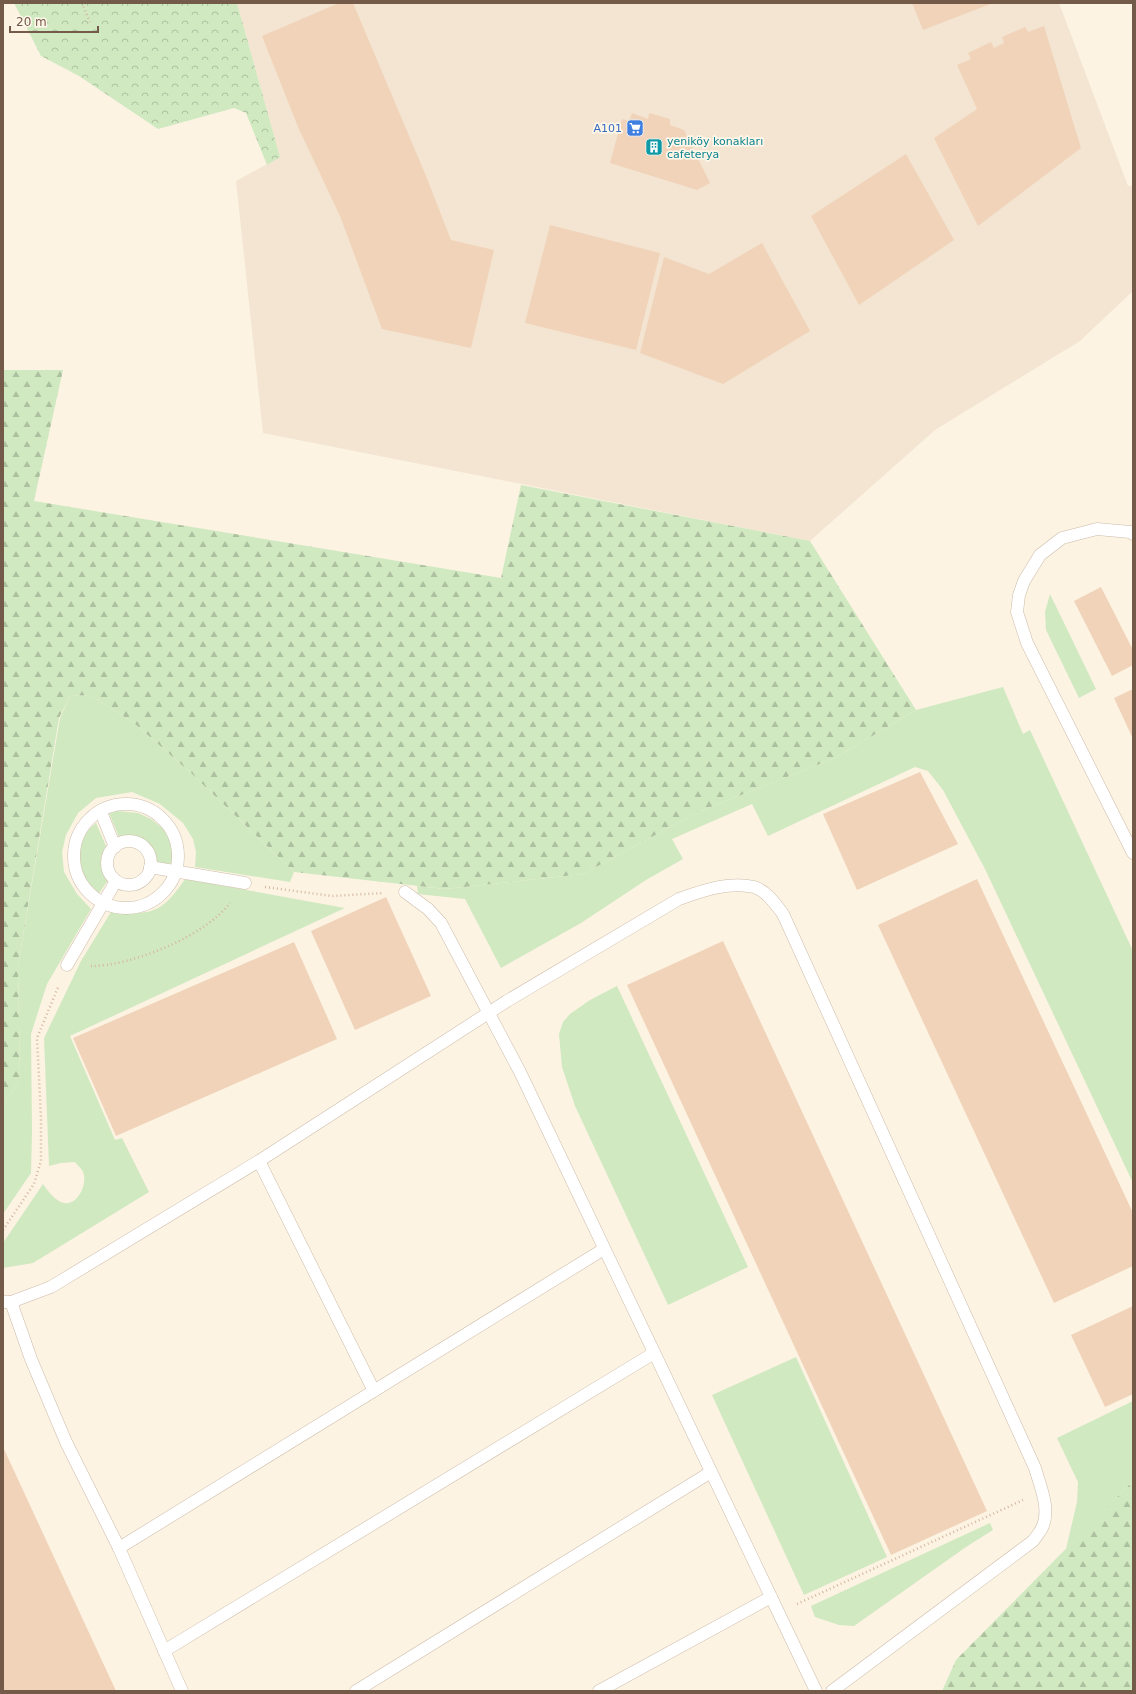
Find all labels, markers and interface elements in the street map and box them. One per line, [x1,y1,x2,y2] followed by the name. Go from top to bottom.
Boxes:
[10,8,98,34] scale bar
[16,15,47,29] text: 20 m
[625,118,645,138] supermarket icon: A101
[593,122,622,135] place label: A101
[667,135,763,161] place label: yeniköy konakları cafeterya
[644,137,664,157] building icon: yeniköy konakları cafeterya

